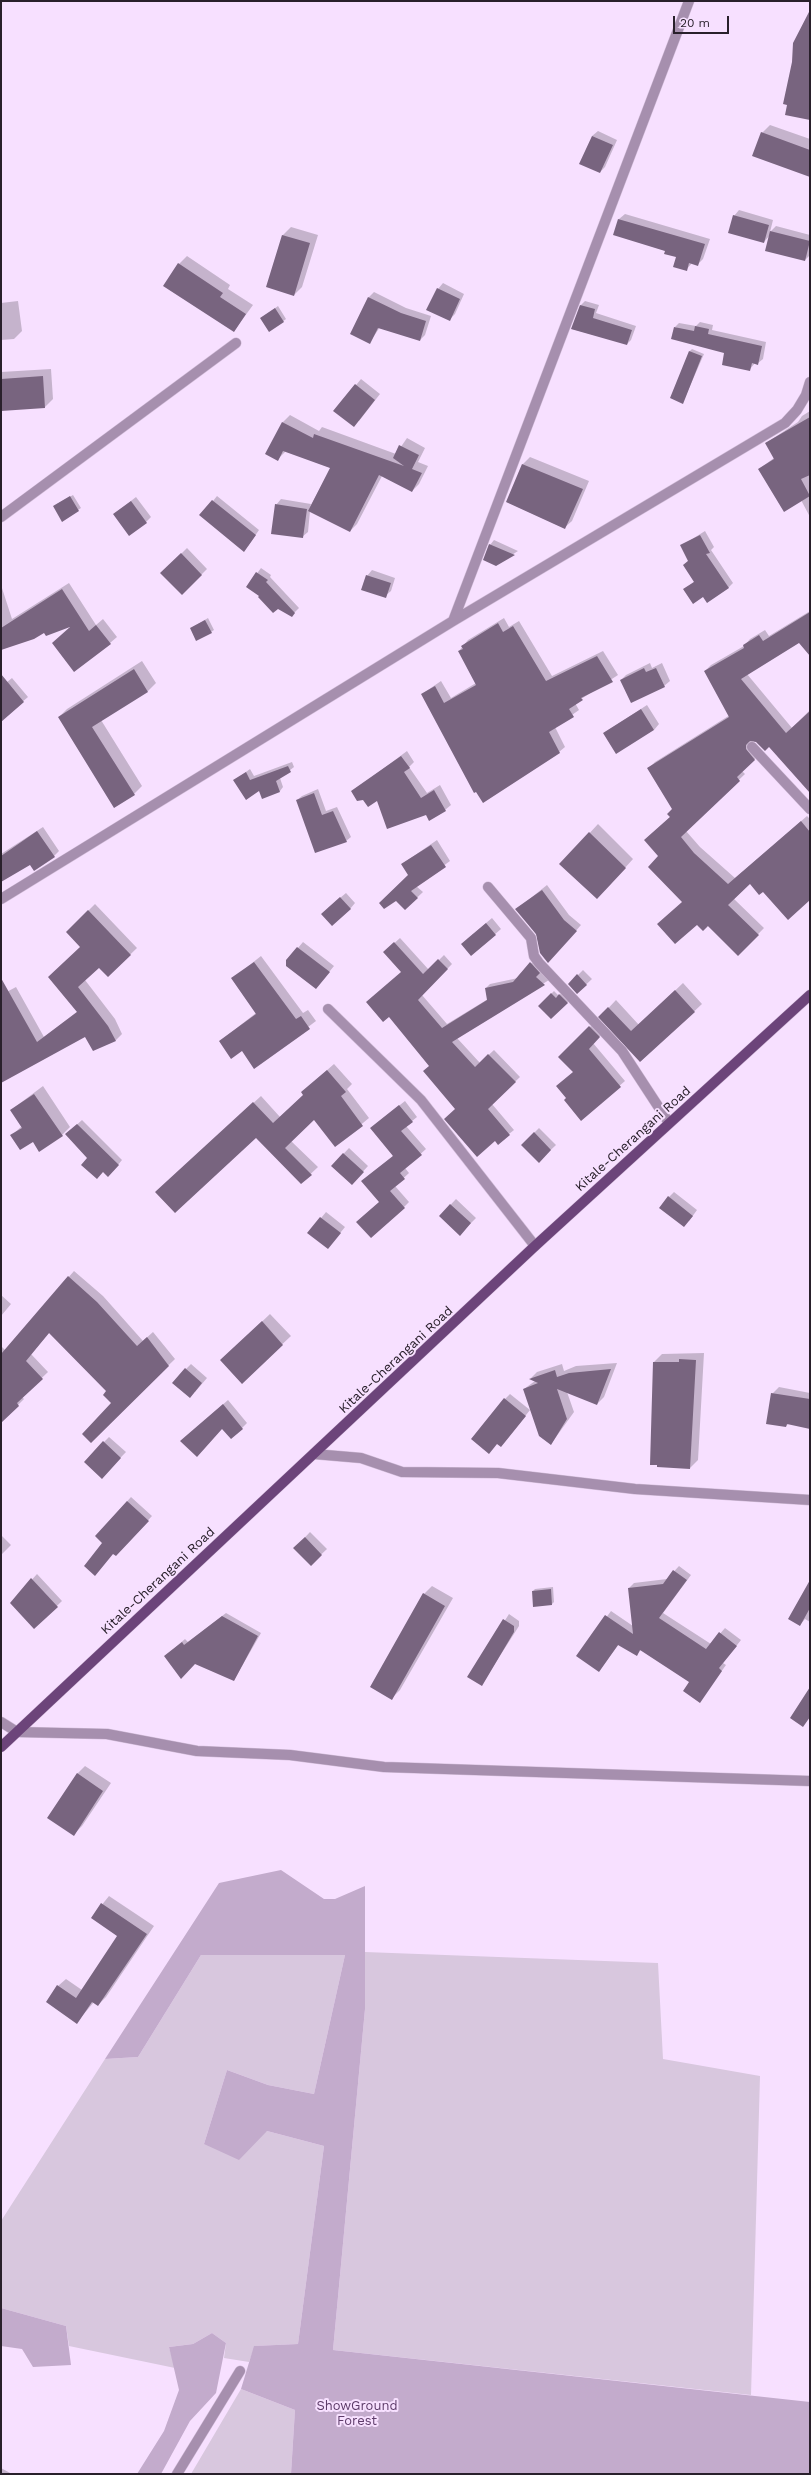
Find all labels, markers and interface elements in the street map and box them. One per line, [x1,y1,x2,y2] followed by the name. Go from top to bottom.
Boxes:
[675,8,731,34] scale bar
[680,16,710,30] text: 20 m
[572,1083,694,1195] street label: Kitale-Cherangani Road
[336,1303,456,1417] street label: Kitale-Cherangani Road
[98,1524,218,1638] street label: Kitale-Cherangani Road
[316,2398,398,2429] park label: ShowGround Forest

